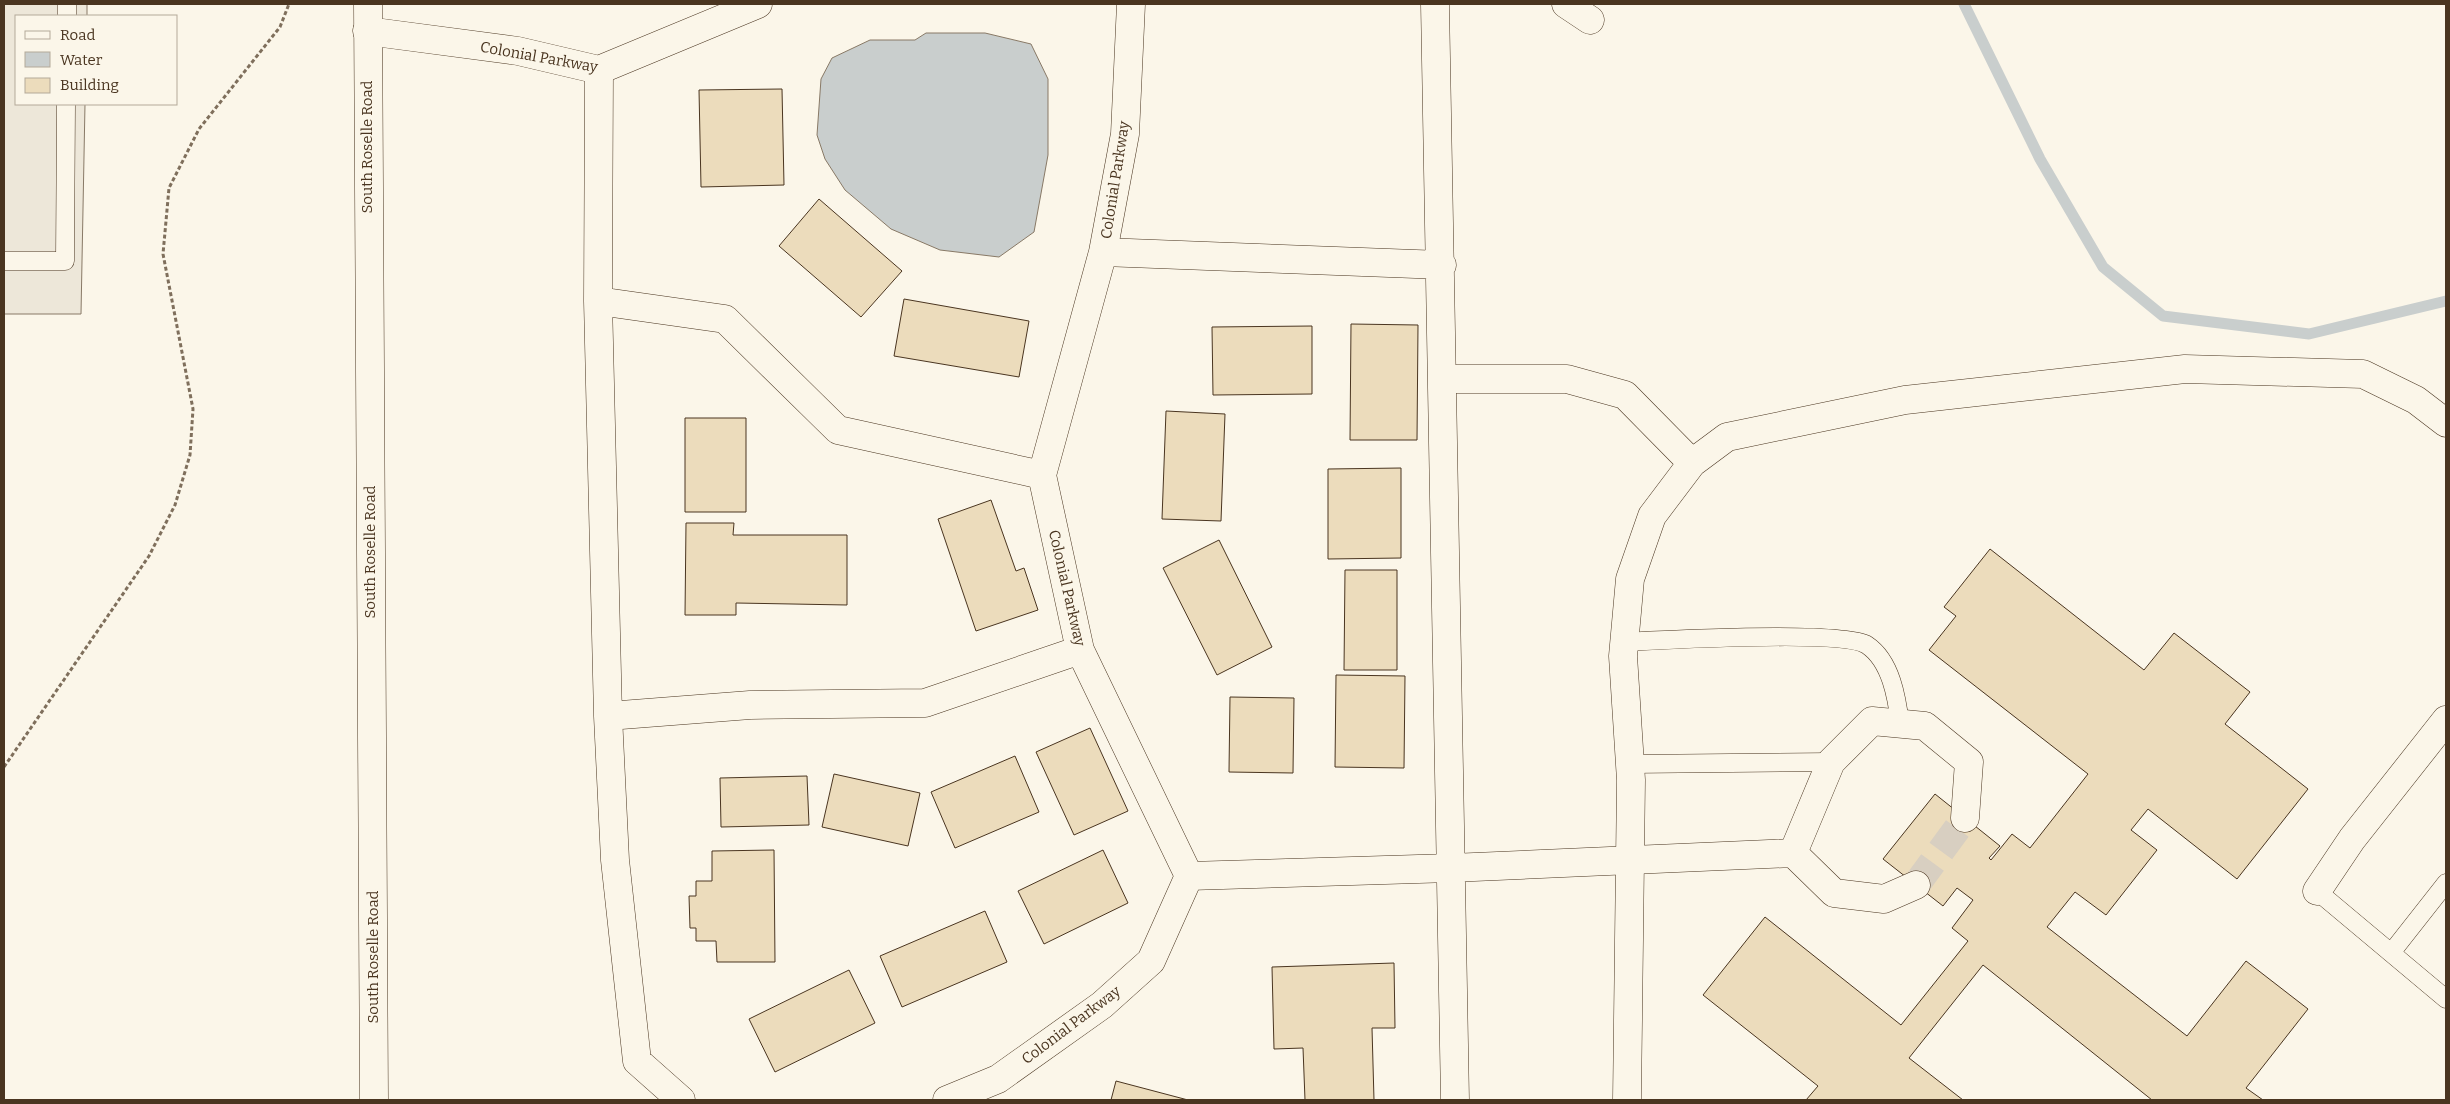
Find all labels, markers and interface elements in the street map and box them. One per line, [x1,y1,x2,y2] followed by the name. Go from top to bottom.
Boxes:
[15,15,178,105] legend
[60,26,95,44] text: Road
[479,38,599,76] street label: Colonial Parkway
[60,51,103,69] text: Water
[60,76,119,94] text: Building
[358,80,376,214] street label: South Roselle Road
[1097,120,1133,240] street label: Colonial Parkway
[361,485,379,619] street label: South Roselle Road
[1045,528,1089,648] street label: Colonial Parkway
[364,890,382,1024] street label: South Roselle Road
[1018,982,1124,1068] street label: Colonial Parkway

